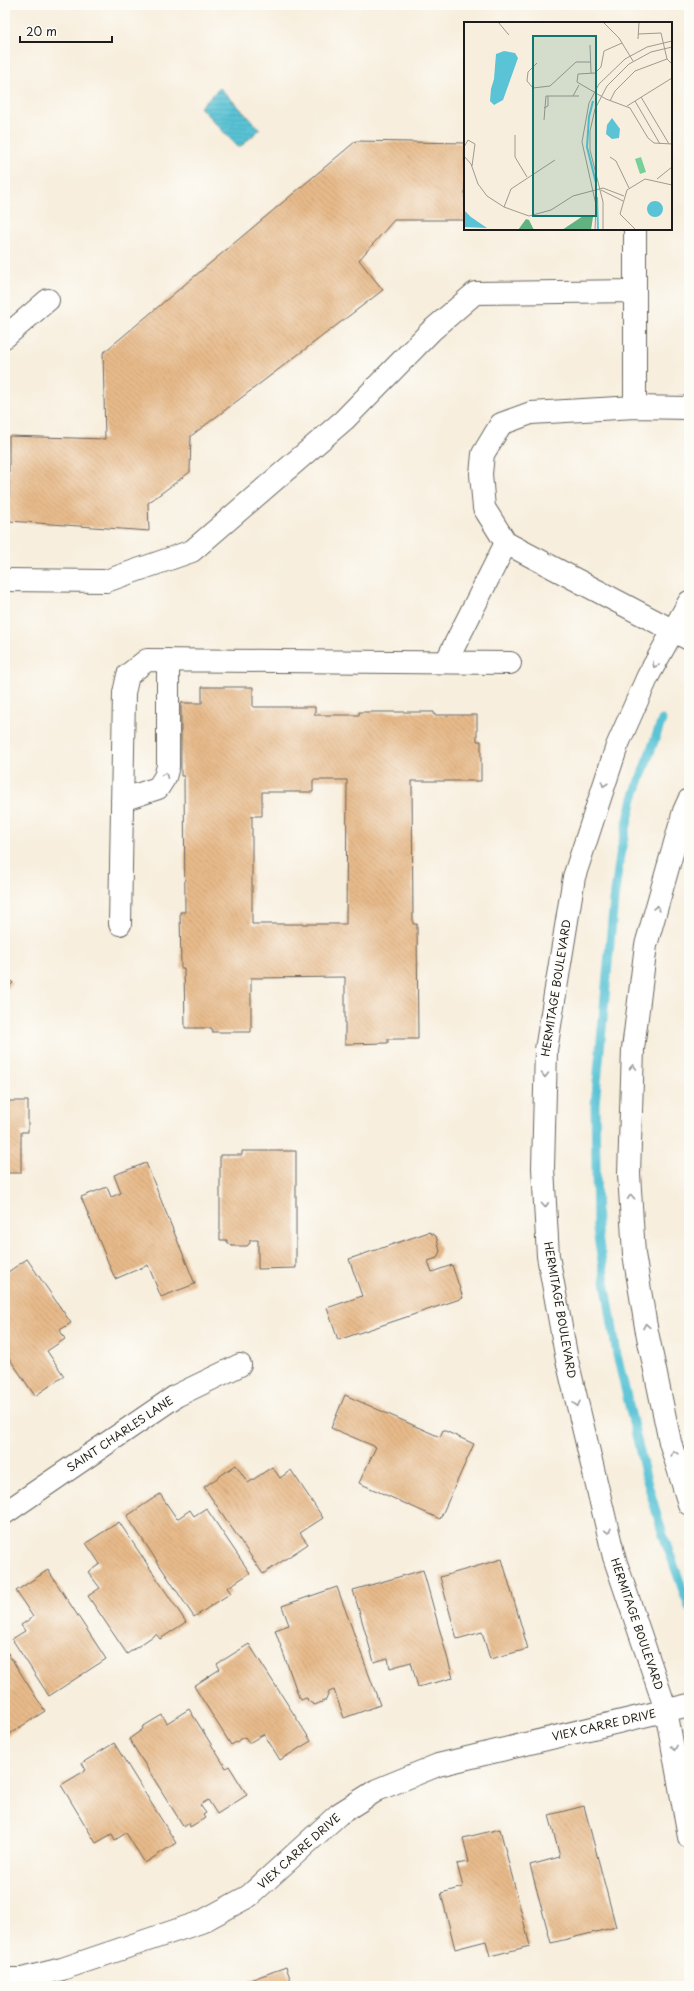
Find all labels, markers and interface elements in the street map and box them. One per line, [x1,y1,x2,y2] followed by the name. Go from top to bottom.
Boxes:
[20,18,112,44] scale bar
[26,22,57,40] text: 20 m
[464,22,672,230] inset map
[652,661,659,668] one-way arrow
[160,771,168,778] one-way arrow
[600,781,608,788] one-way arrow
[652,904,661,911] one-way arrow
[536,918,575,1058] street label: HERMITAGE BOULEVARD
[628,1064,637,1070] one-way arrow
[541,1072,549,1078] one-way arrow
[626,1194,635,1200] one-way arrow
[541,1202,549,1208] one-way arrow
[540,1240,581,1380] street label: HERMITAGE BOULEVARD
[643,1323,651,1329] one-way arrow
[63,1392,176,1476] street label: SAINT CHARLES LANE
[573,1401,581,1408] one-way arrow
[670,1450,679,1457] one-way arrow
[603,1528,611,1534] one-way arrow
[607,1556,668,1692] street label: HERMITAGE BOULEVARD
[550,1704,658,1745] street label: VIEX CARRE DRIVE
[669,1745,677,1752] one-way arrow
[254,1809,344,1892] street label: VIEX CARRE DRIVE

